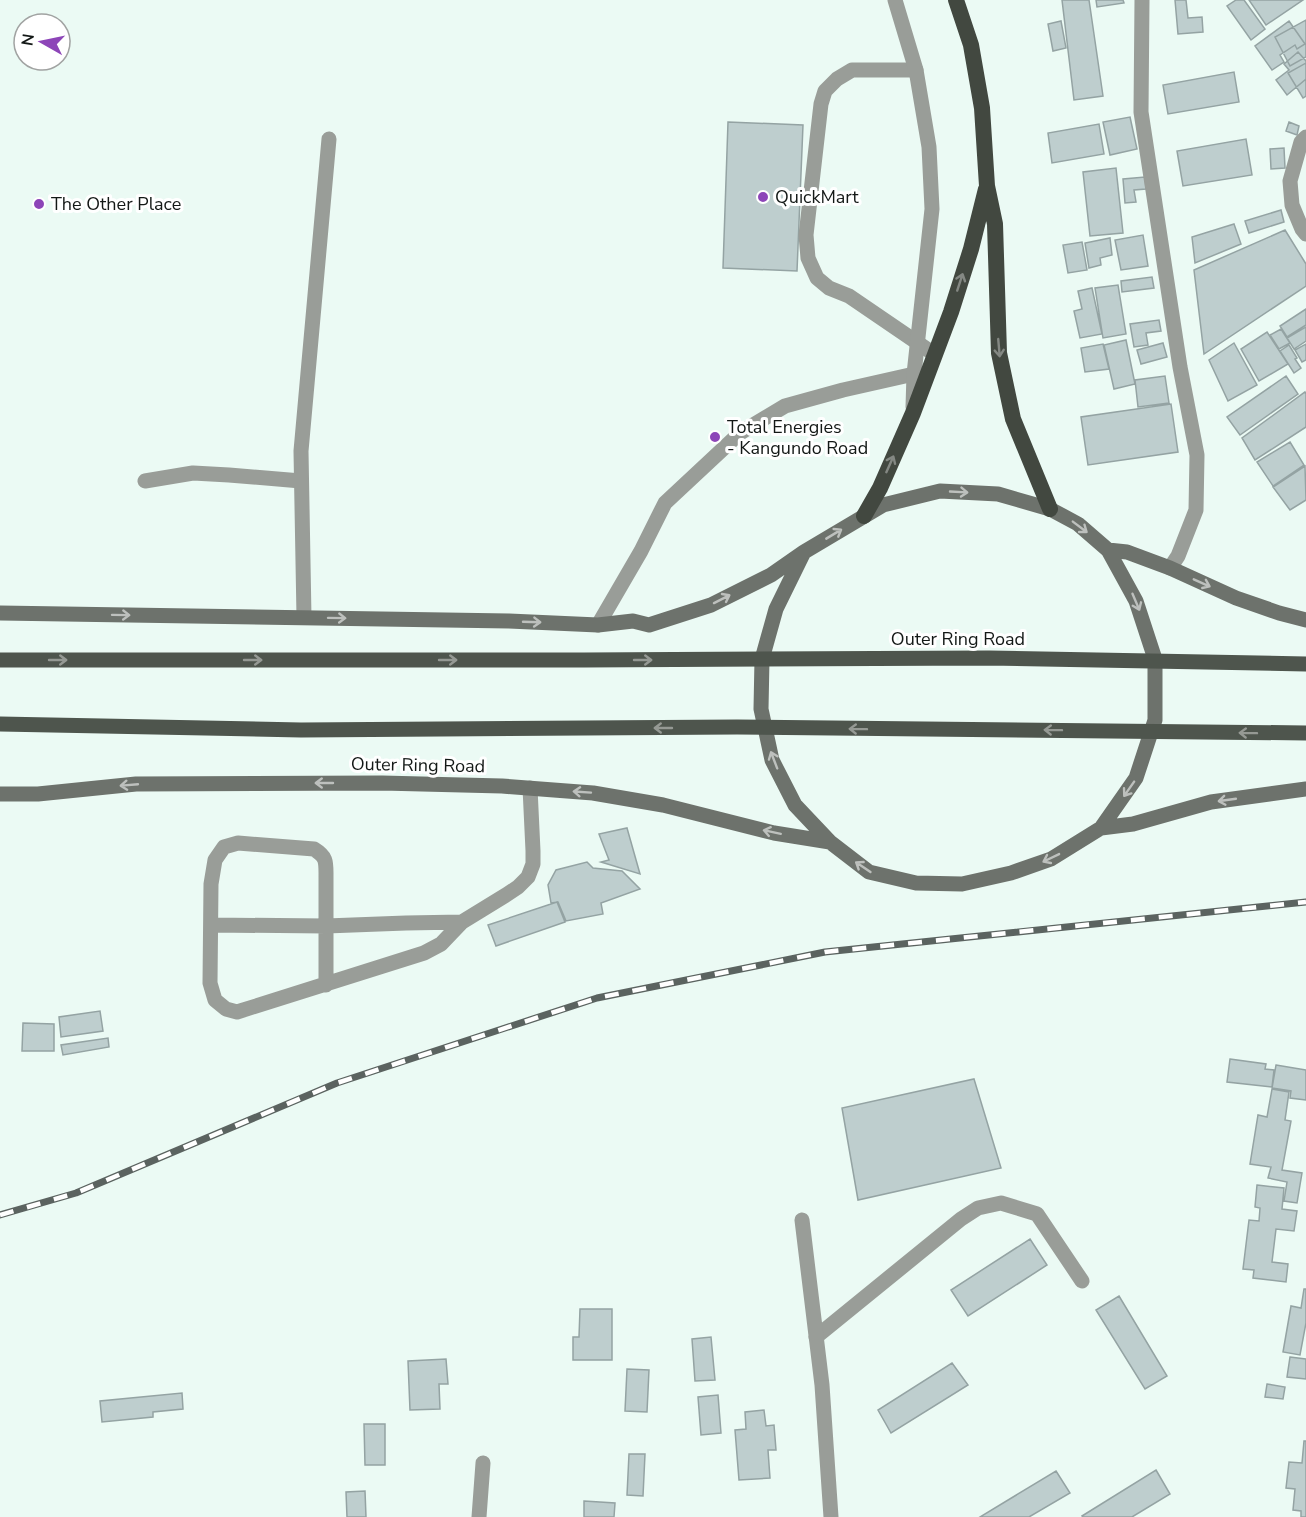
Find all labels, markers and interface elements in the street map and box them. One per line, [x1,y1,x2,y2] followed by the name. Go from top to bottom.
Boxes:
[12,12,72,72] north arrow
[16,32,40,47] text: N
[775,185,859,209] place label: QuickMart
[756,190,770,204] marker: QuickMart
[51,192,181,216] place label: The Other Place
[32,197,46,211] marker: The Other Place
[955,273,966,292] one-way arrow
[994,338,1005,358] one-way arrow
[727,415,868,460] place label: Total Energies - Kangundo Road
[708,430,722,444] marker: Total Energies - Kangundo Road
[885,456,897,474] one-way arrow
[949,486,969,497] one-way arrow
[1072,521,1088,534] one-way arrow
[825,528,842,540] one-way arrow
[1193,577,1211,589] one-way arrow
[1130,592,1142,610] one-way arrow
[713,593,731,604] one-way arrow
[111,609,131,621] one-way arrow
[327,612,347,624] one-way arrow
[522,617,542,628] one-way arrow
[891,627,1025,651] street label: Outer Ring Road
[48,654,68,666] one-way arrow
[243,654,263,666] one-way arrow
[438,654,458,666] one-way arrow
[633,654,653,666] one-way arrow
[653,722,673,734] one-way arrow
[848,723,868,734] one-way arrow
[1043,725,1063,736] one-way arrow
[1238,727,1258,738] one-way arrow
[351,752,485,778] street label: Outer Ring Road
[767,752,778,770] one-way arrow
[314,777,334,789] one-way arrow
[119,780,139,791] one-way arrow
[1123,780,1135,796] one-way arrow
[572,786,592,797] one-way arrow
[1218,794,1238,805] one-way arrow
[763,826,782,838] one-way arrow
[1042,852,1060,864] one-way arrow
[856,861,872,873] one-way arrow

